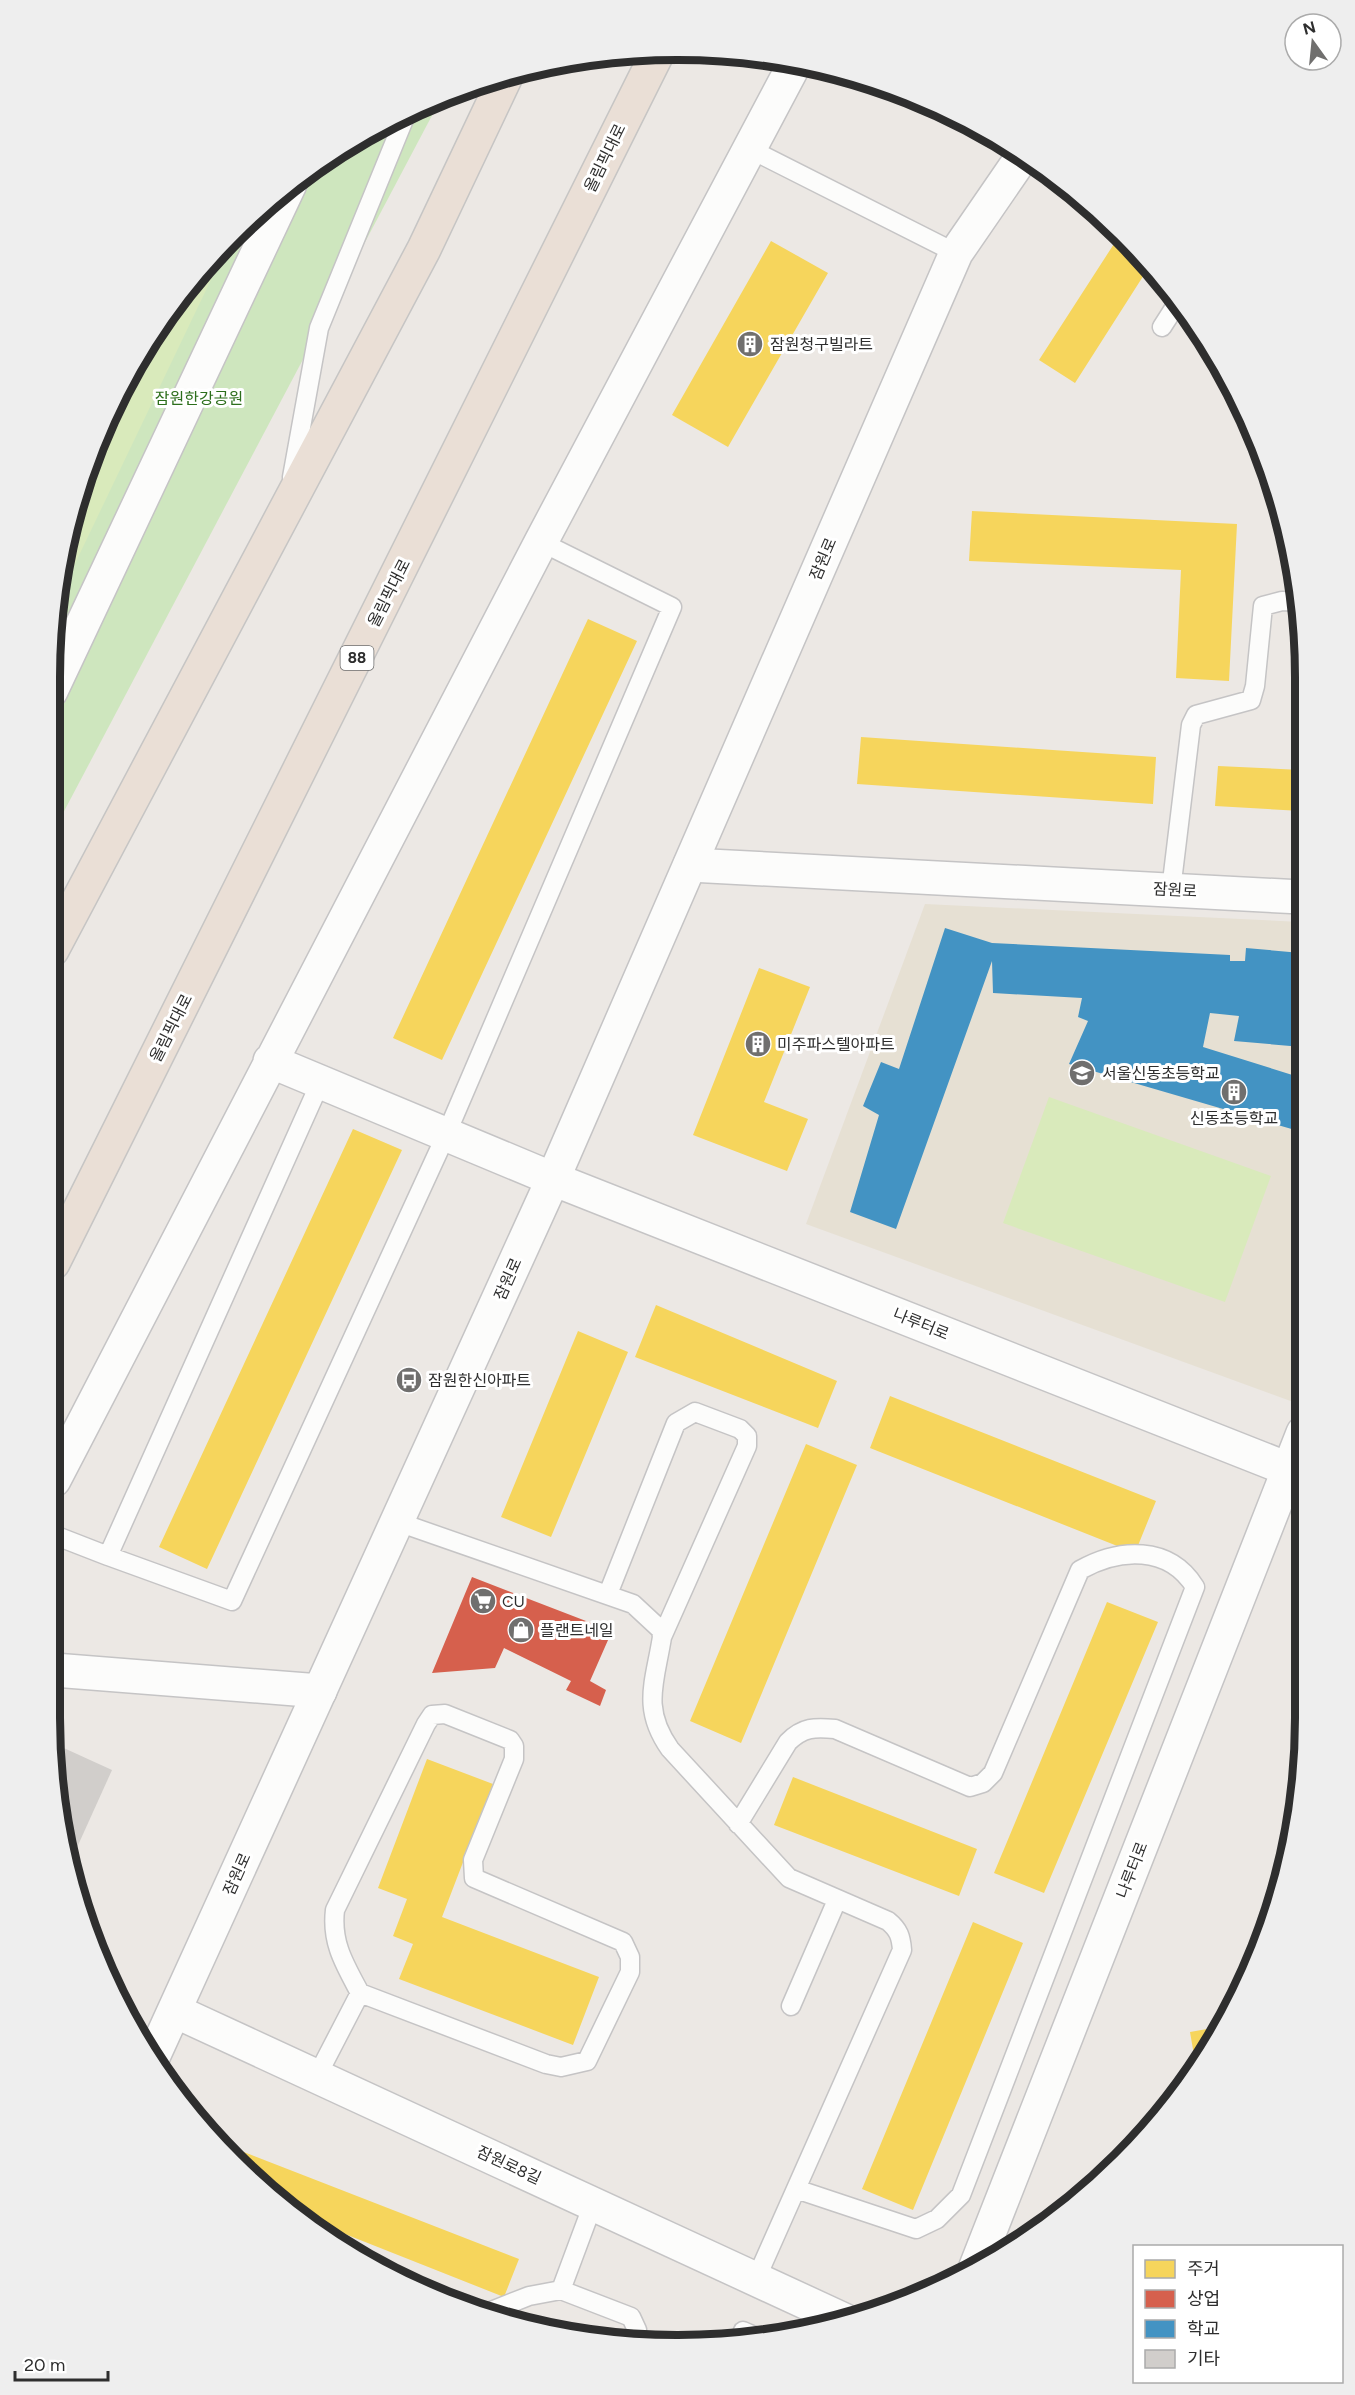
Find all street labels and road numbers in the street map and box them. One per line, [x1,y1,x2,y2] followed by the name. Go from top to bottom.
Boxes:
[580,121,630,195] street label: 올림픽대로
[806,535,840,583] street label: 잠원로
[364,556,414,630] street label: 올림픽대로
[340,646,374,670] road number: 88
[1152,879,1198,901] street label: 잠원로
[146,991,196,1065] street label: 올림픽대로
[490,1255,526,1303] street label: 잠원로
[890,1304,952,1344] street label: 나루터로
[1113,1839,1152,1901] street label: 나루터로
[219,1850,255,1898] street label: 잠원로
[474,2142,544,2188] street label: 잠원로8길

